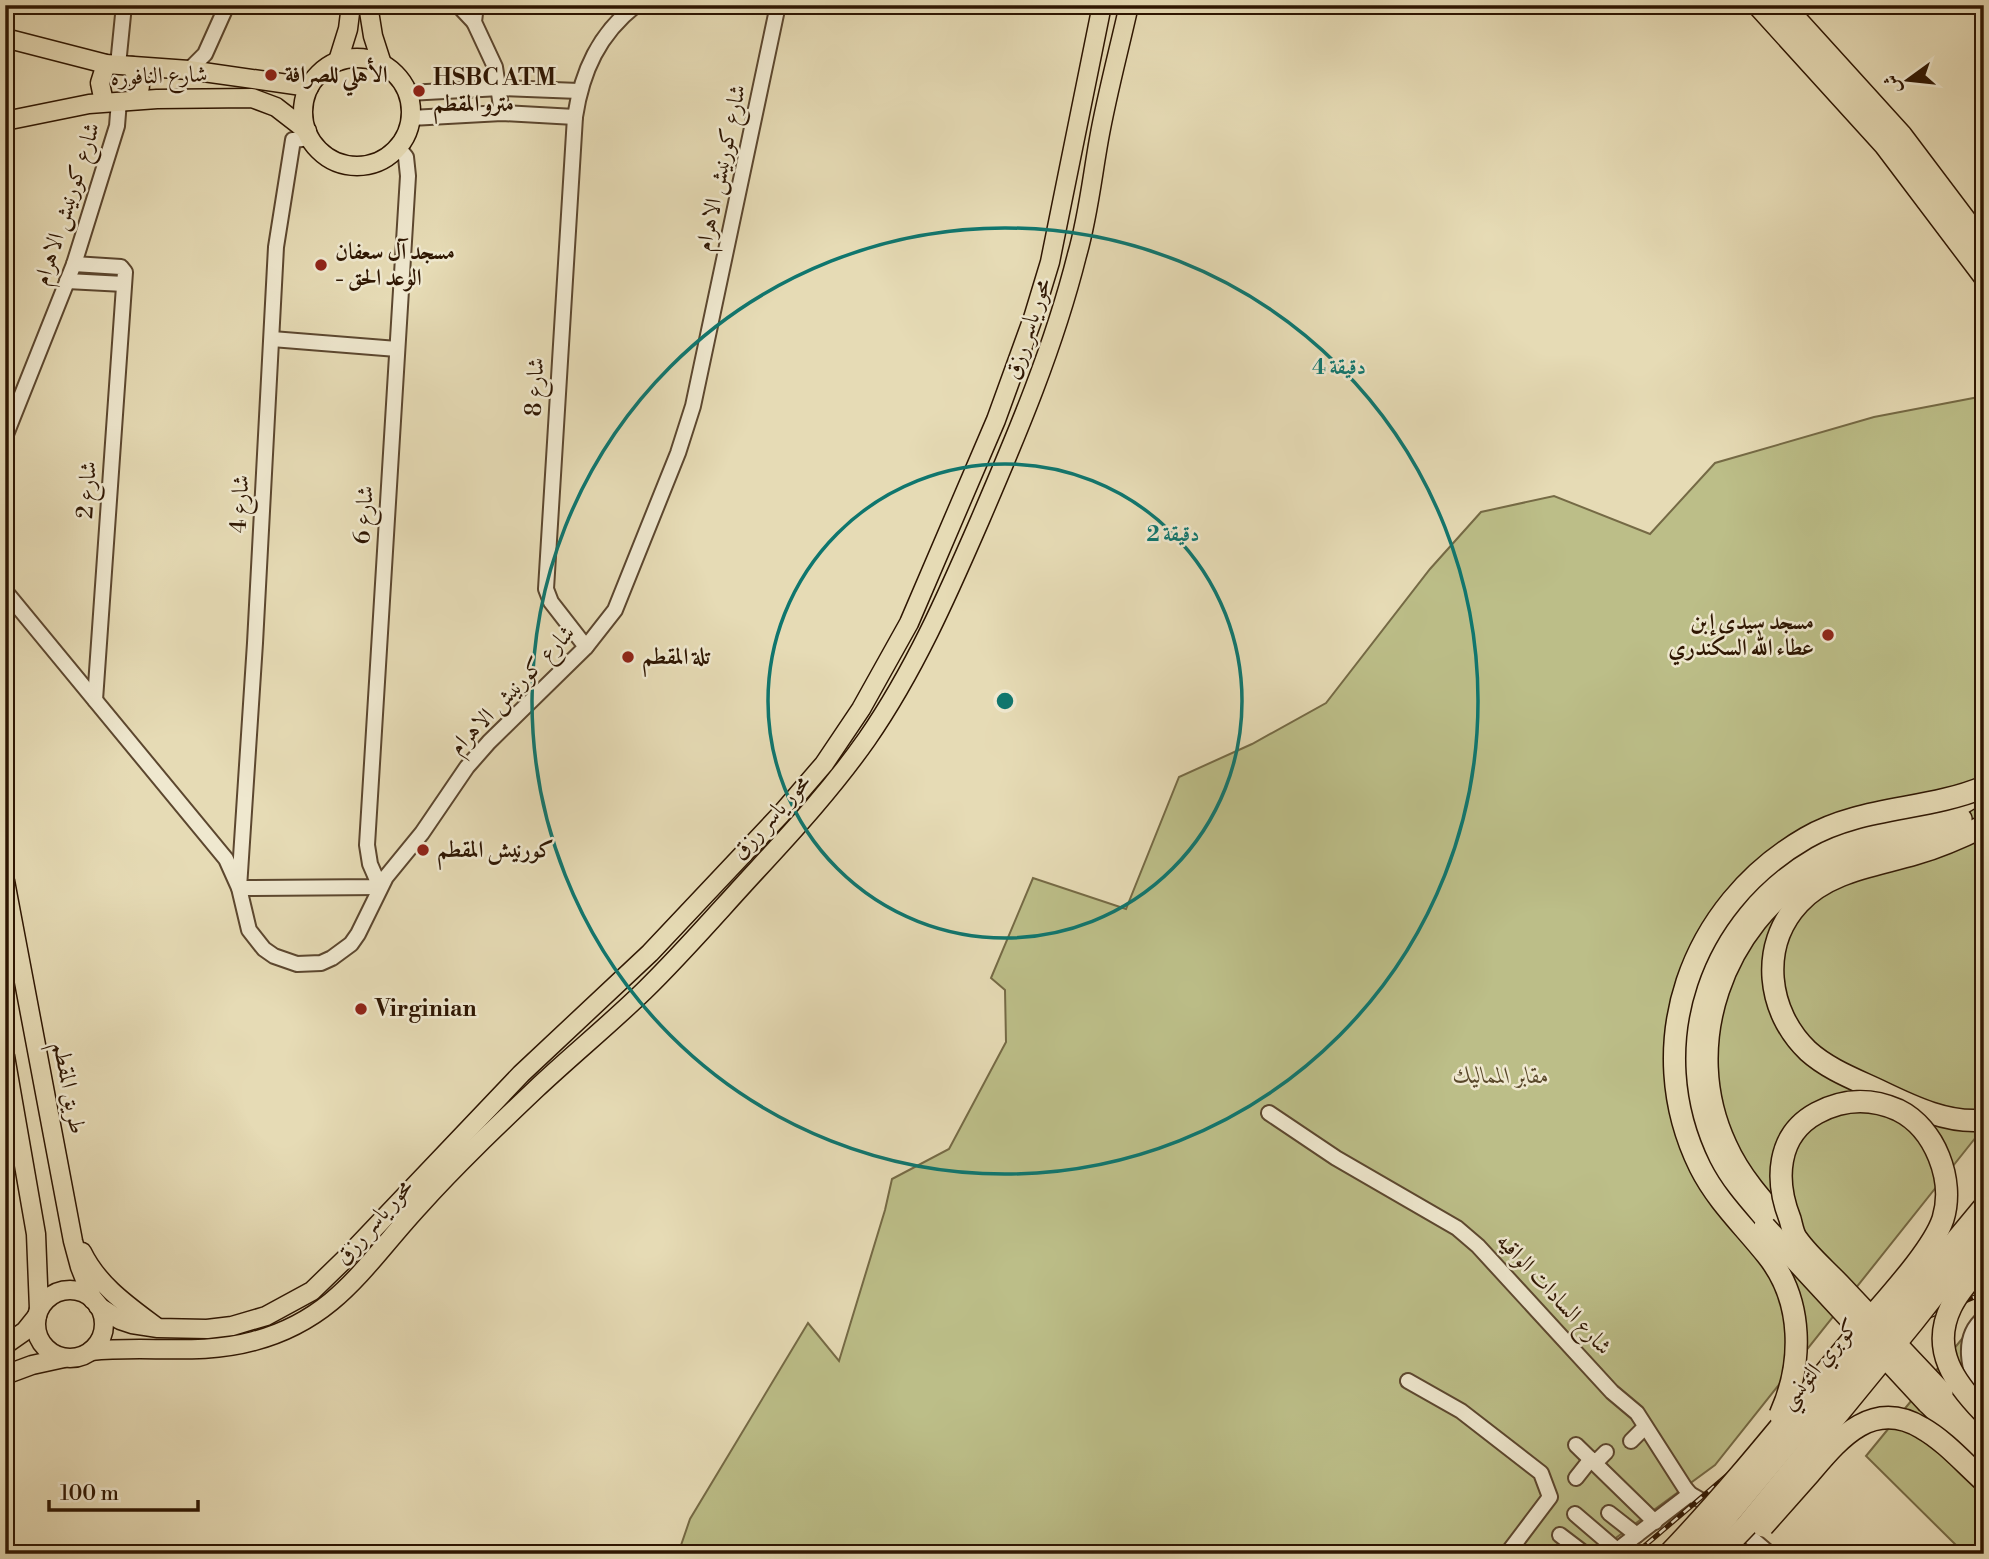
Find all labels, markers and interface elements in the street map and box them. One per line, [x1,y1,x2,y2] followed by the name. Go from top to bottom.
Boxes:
[1874,46,1944,116] north arrow
[285,57,388,97] place label: الأهلي للصرافة
[110,60,208,97] street label: شارع النافوره
[433,64,556,124] place label: HSBC ATM مترو المقطم
[263,67,279,83] marker: الأهلي للصرافة
[1879,72,1907,96] text: ش
[690,82,757,255] street label: شارع كورنيش الاهرام
[411,83,427,99] marker: HSBC ATM مترو المقطم
[27,119,111,290] street label: شارع كورنيش الاهرام
[335,238,455,292] place label: مسجد آل سعفان - الوعد الحق
[313,257,329,273] marker: مسجد آل سعفان - الوعد الحق
[998,275,1059,384] street label: محور ياسر رزق
[1312,355,1366,381] text: 4 دقيقة
[519,357,556,417] street label: شارع 8
[71,460,108,520] street label: شارع 2
[224,474,261,534] street label: شارع 4
[348,485,385,546] street label: شارع 6
[1146,522,1200,548] text: 2 دقيقة
[1668,608,1814,666] place label: مسجد سيدى إبن عطاء الله السكندري
[443,619,585,764] street label: شارع كورنيش الاهرام
[1820,627,1836,643] marker: مسجد سيدى إبن عطاء الله السكندري
[642,643,711,677] place label: تلة المقطم
[620,649,636,665] marker: تلة المقطم
[993,689,1017,713] centre of rings
[725,769,817,866] street label: محور ياسر رزق
[437,836,554,870] place label: كورنيش المقطم
[415,842,431,858] marker: كورنيش المقطم
[374,995,477,1023] place label: Virginian
[353,1001,369,1017] marker: Virginian
[39,1040,92,1138] street label: طريق المقطم
[1453,1062,1549,1090] park label: مقابر المماليك
[329,1173,420,1271] street label: محور ياسر رزق
[1487,1227,1618,1364] street label: شارع السادات الواقيه
[1773,1313,1870,1419] street label: كوبري التونسي
[49,1468,198,1512] scale bar
[60,1481,119,1507] text: 100 m

